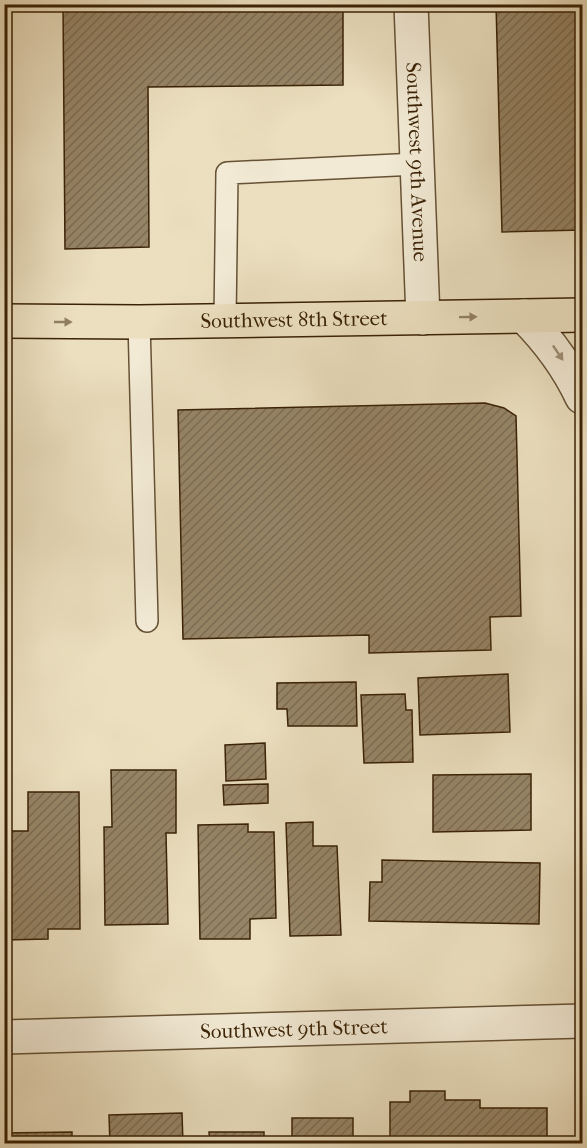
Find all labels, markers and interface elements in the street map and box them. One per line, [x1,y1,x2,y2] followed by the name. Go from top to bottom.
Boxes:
[401,61,433,262] street label: Southwest 9th Avenue
[200,306,388,333] street label: Southwest 8th Street
[458,312,477,322] one-way arrow
[53,317,72,327] one-way arrow
[552,345,563,361] one-way arrow
[200,1014,389,1044] street label: Southwest 9th Street

